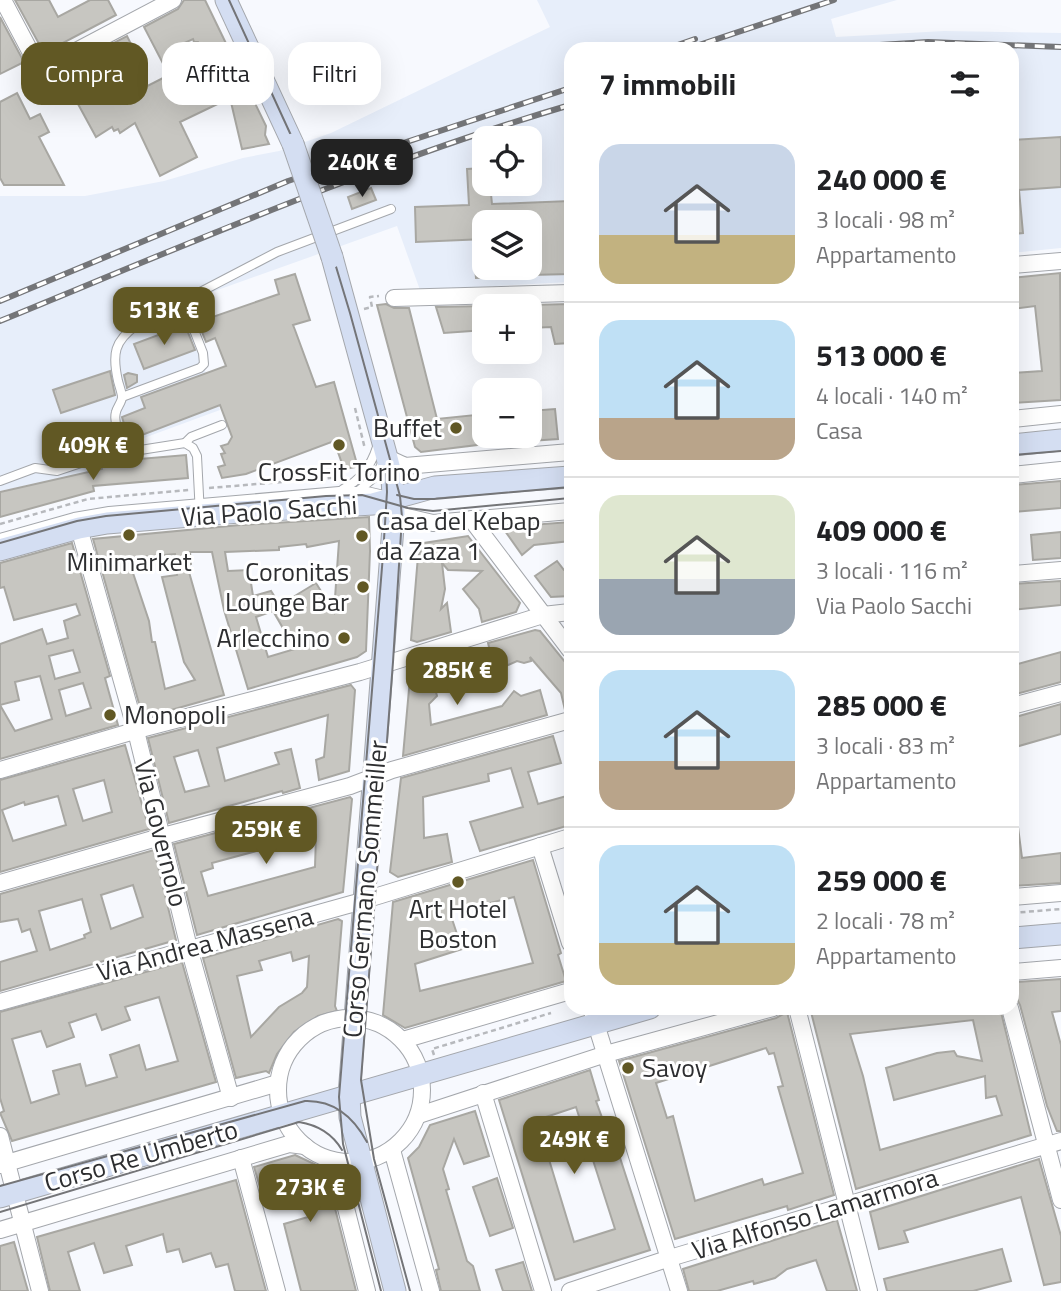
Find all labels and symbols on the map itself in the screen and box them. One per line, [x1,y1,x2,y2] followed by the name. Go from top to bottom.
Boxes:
[305,140,419,199] pin: 240K €
[107,288,221,347] pin: 513K €
[373,408,442,447] place label: Buffet
[448,420,464,436] marker: Buffet
[36,422,150,482] pin: 409K €
[331,437,347,453] marker: CrossFit Torino
[258,452,420,491] place label: CrossFit Torino
[180,485,358,536] street label: Via Paolo Sacchi
[376,501,541,570] place label: Casa del Kebap da Zaza 1
[121,527,137,543] marker: Minimarket
[354,528,370,544] marker: Casa del Kebap da Zaza 1
[66,542,192,581] place label: Minimarket
[225,552,349,621] place label: Coronitas Lounge Bar
[355,579,371,595] marker: Coronitas Lounge Bar
[217,618,330,657] place label: Arlecchino
[336,630,352,646] marker: Arlecchino
[400,648,514,707] pin: 285K €
[124,695,226,734] place label: Monopoli
[102,707,118,723] marker: Monopoli
[332,738,397,1039] street label: Corso Germano Sommeiller
[124,755,199,911] street label: Via Governolo
[209,806,323,866] pin: 259K €
[450,874,466,890] marker: Art Hotel Boston
[409,889,507,958] place label: Art Hotel Boston
[92,896,317,991] street label: Via Andrea Massena
[642,1048,707,1087] place label: Savoy
[620,1060,636,1076] marker: Savoy
[39,1109,242,1202] street label: Corso Re Umberto
[517,1116,631,1176] pin: 249K €
[687,1158,943,1270] street label: Via Alfonso Lamarmora
[253,1164,367,1224] pin: 273K €

